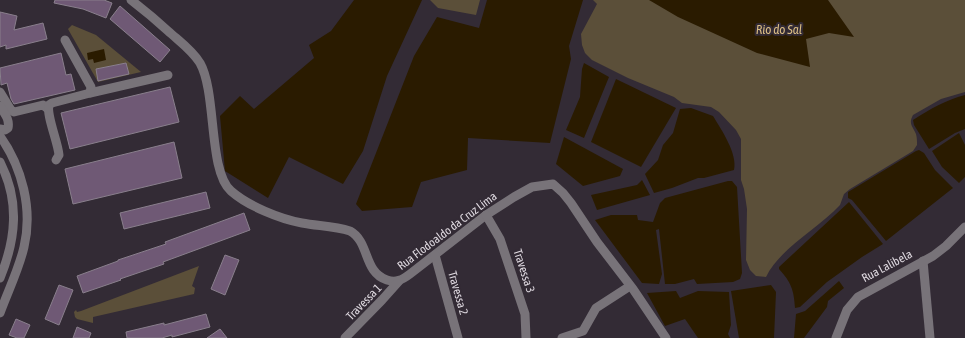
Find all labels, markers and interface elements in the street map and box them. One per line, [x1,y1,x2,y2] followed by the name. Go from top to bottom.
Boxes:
[756,22,802,37] water label: Rio do Sal
[395,189,499,273] street label: Rua Flodoaldo da Cruz Lima
[510,247,538,295] street label: Travessa 3
[859,247,915,285] street label: Rua Lalibela
[445,269,471,317] street label: Travessa 2
[343,281,385,323] street label: Travessa 1

